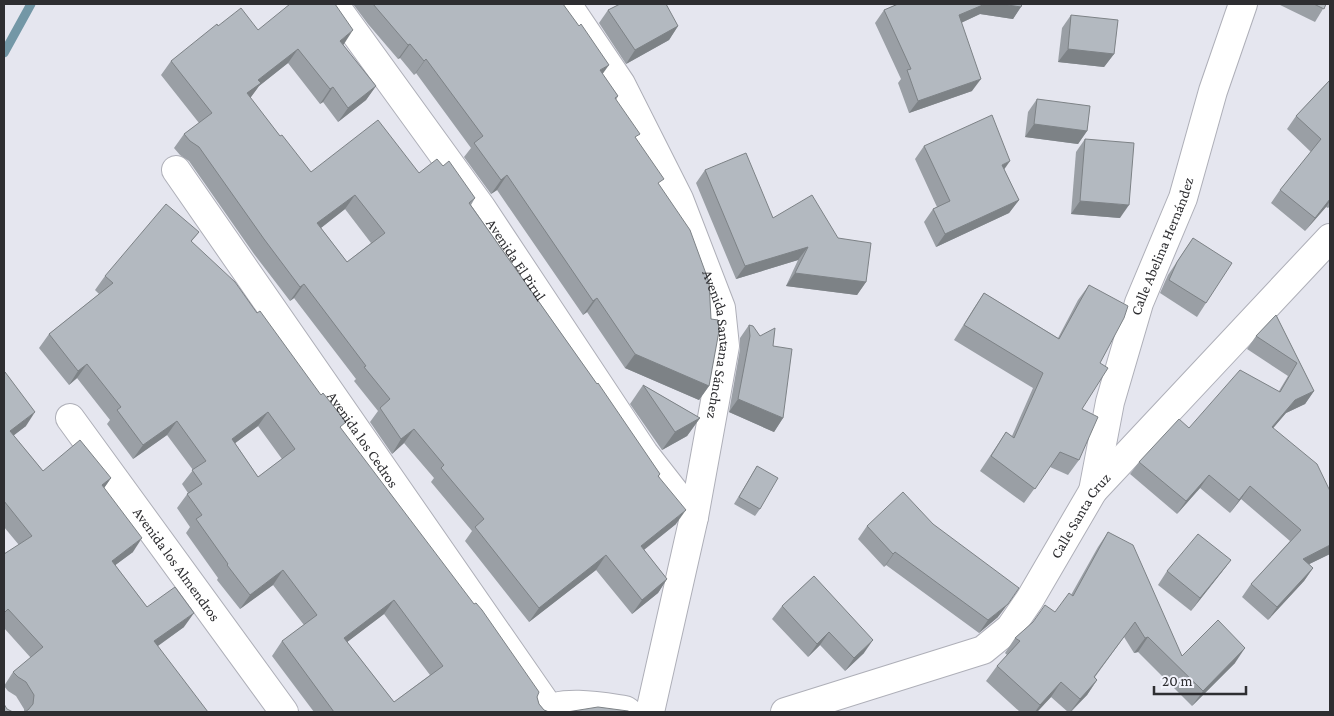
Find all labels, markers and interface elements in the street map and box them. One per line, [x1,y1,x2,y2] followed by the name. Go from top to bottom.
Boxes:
[1128,176,1196,317] street label: Calle Abelina Hernández
[483,216,549,304] street label: Avenida El Pirul
[699,268,733,420] street label: Avenida Santana Sánchez
[324,389,402,491] street label: Avenida los Cedros
[1047,470,1114,561] street label: Calle Santa Cruz
[130,504,223,624] street label: Avenida los Almendros
[1154,664,1246,696] scale bar
[1162,673,1193,689] text: 20 m

